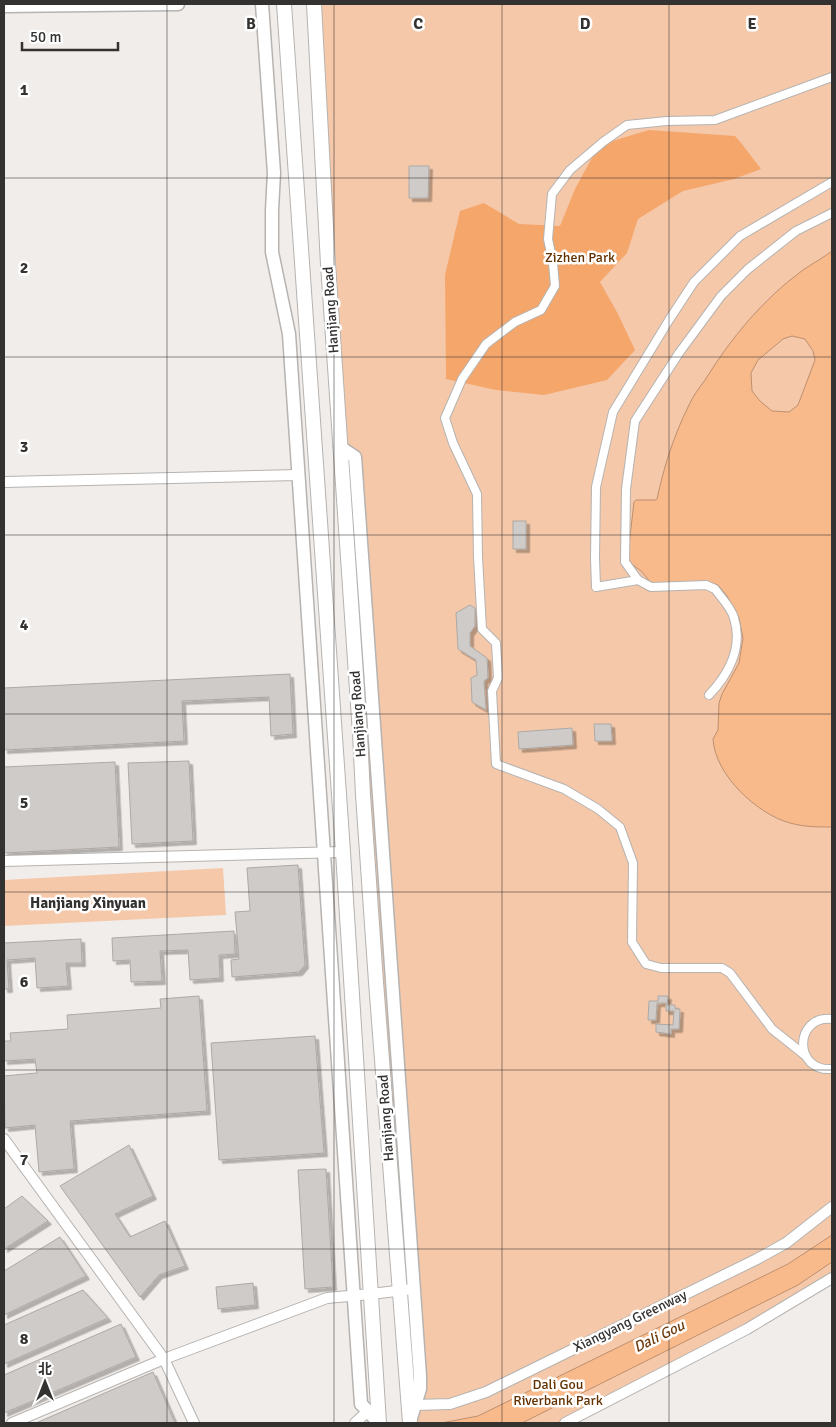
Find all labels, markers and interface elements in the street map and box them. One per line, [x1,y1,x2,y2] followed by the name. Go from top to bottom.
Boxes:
[246,14,256,34] text: B
[413,14,423,34] text: C
[580,14,591,34] text: D
[747,14,757,34] text: E
[22,20,119,52] scale bar
[30,28,61,46] text: 50 m
[20,80,29,100] text: 1
[545,249,615,266] park label: Zizhen Park
[20,258,28,278] text: 2
[319,266,343,354] street label: Hanjiang Road
[20,437,28,457] text: 3
[20,615,29,635] text: 4
[346,670,370,758] street label: Hanjiang Road
[20,793,28,813] text: 5
[30,894,146,912] district label: Hanjiang Xinyuan
[20,972,29,992] text: 6
[374,1074,398,1162] street label: Hanjiang Road
[20,1150,29,1170] text: 7
[570,1286,690,1356] street label: Xiangyang Greenway
[631,1316,688,1356] water label: Dali Gou
[20,1329,29,1349] text: 8
[20,1357,70,1407] north arrow
[38,1361,52,1378] text: 北
[513,1376,603,1409] park label: Dali Gou Riverbank Park

